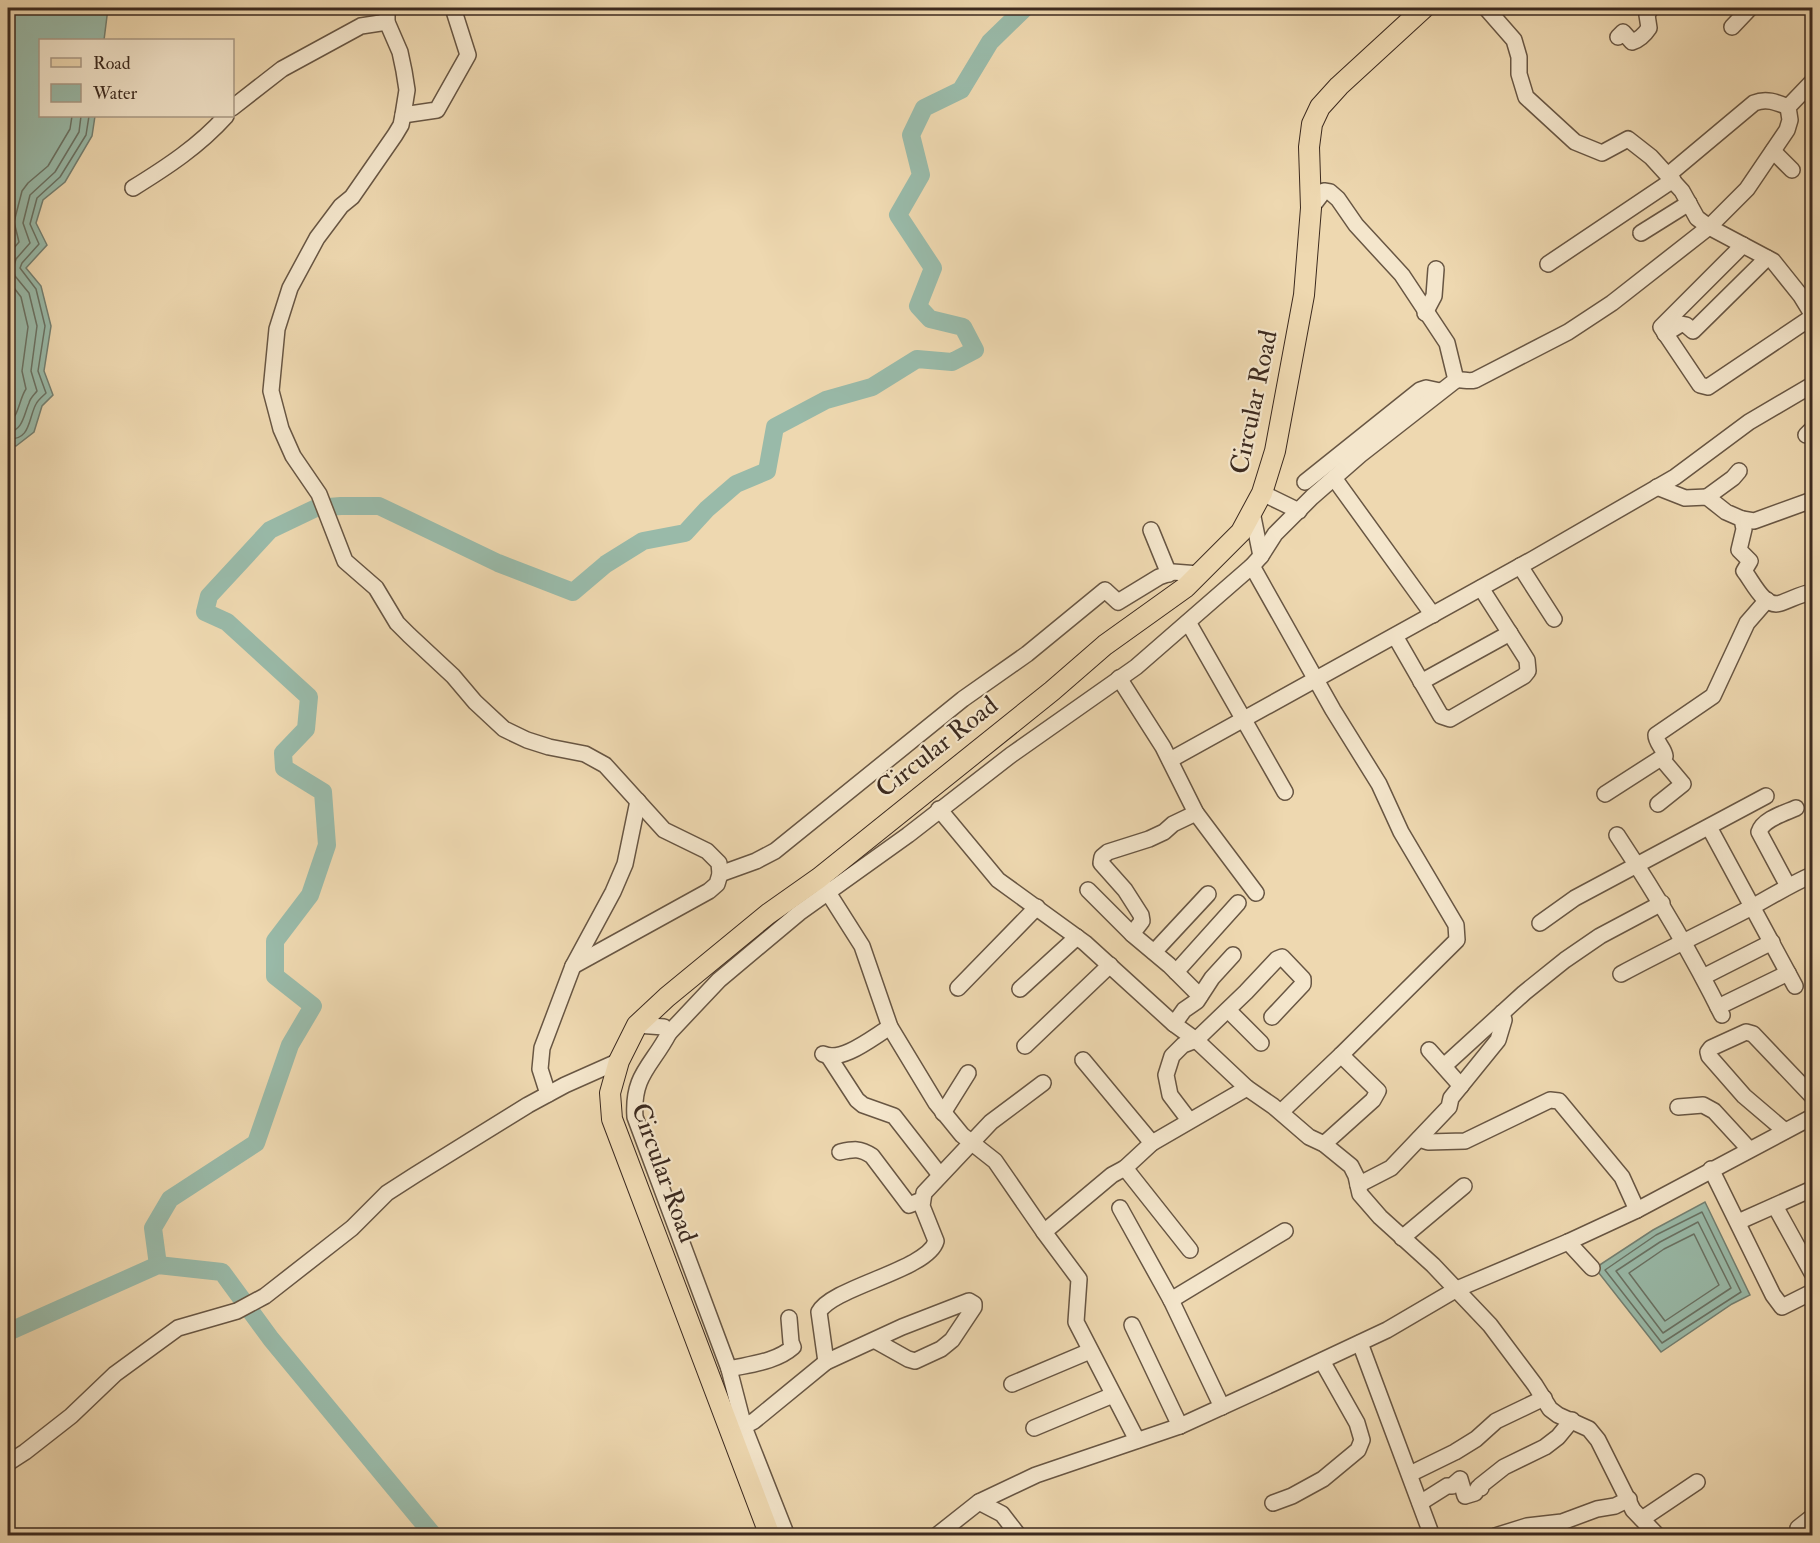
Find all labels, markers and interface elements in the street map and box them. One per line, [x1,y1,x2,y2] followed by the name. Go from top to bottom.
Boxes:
[39,39,234,117] legend
[93,52,131,75] text: Road
[92,82,137,105] text: Water
[1223,327,1285,477] street label: Circular Road
[870,689,1005,805] street label: Circular Road
[624,1099,704,1247] street label: Circular Road

